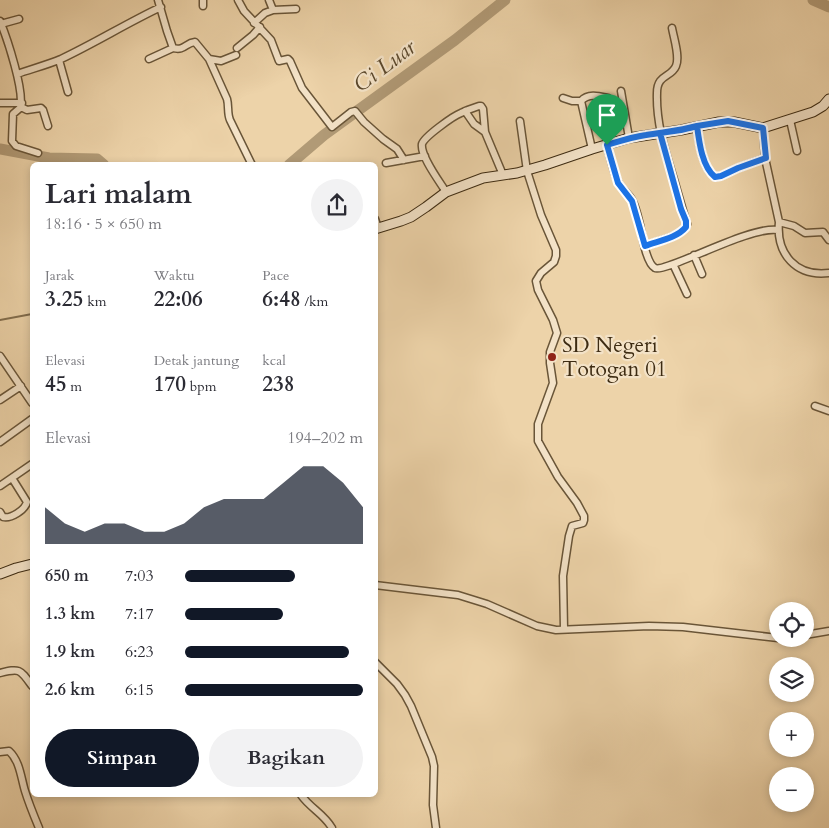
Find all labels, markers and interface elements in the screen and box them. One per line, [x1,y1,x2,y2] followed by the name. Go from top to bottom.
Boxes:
[347,32,423,99] water label: Ci Luar
[586,94,628,145] pin
[593,101,621,129] icon: arrive
[45,175,192,213] text: Lari malam
[311,179,363,231] button: share
[45,213,162,235] text: 18:16 · 5 × 650 m
[45,266,74,285] text: Jarak
[154,266,195,285] text: Waktu
[262,266,289,285] text: Pace
[45,285,83,314] text: 3.25
[154,285,203,314] text: 22:06
[262,285,301,314] text: 6:48
[83,292,106,311] text: km
[301,292,328,311] text: /km
[562,331,667,384] place label: SD Negeri Totogan 01
[45,351,85,370] text: Elevasi
[154,351,239,370] text: Detak jantung
[262,351,286,370] text: kcal
[546,351,558,363] marker: SD Negeri Totogan 01
[45,370,67,399] text: 45
[154,370,186,399] text: 170
[262,370,295,399] text: 238
[67,377,82,396] text: m
[186,377,217,396] text: bpm
[45,427,91,449] text: Elevasi
[287,427,363,449] text: 194–202 m
[45,565,89,587] text: 650 m
[125,565,154,587] text: 7:03
[769,602,814,812] map controls
[769,602,814,647] button: locate
[45,603,95,625] text: 1.3 km
[125,603,154,625] text: 7:17
[45,641,95,663] text: 1.9 km
[125,641,154,663] text: 6:23
[769,657,814,702] button: layers
[45,679,95,701] text: 2.6 km
[125,679,154,701] text: 6:15
[769,712,814,757] button: +
[45,729,199,787] button: Simpan
[209,729,363,787] button: Bagikan
[769,767,814,812] button: −

